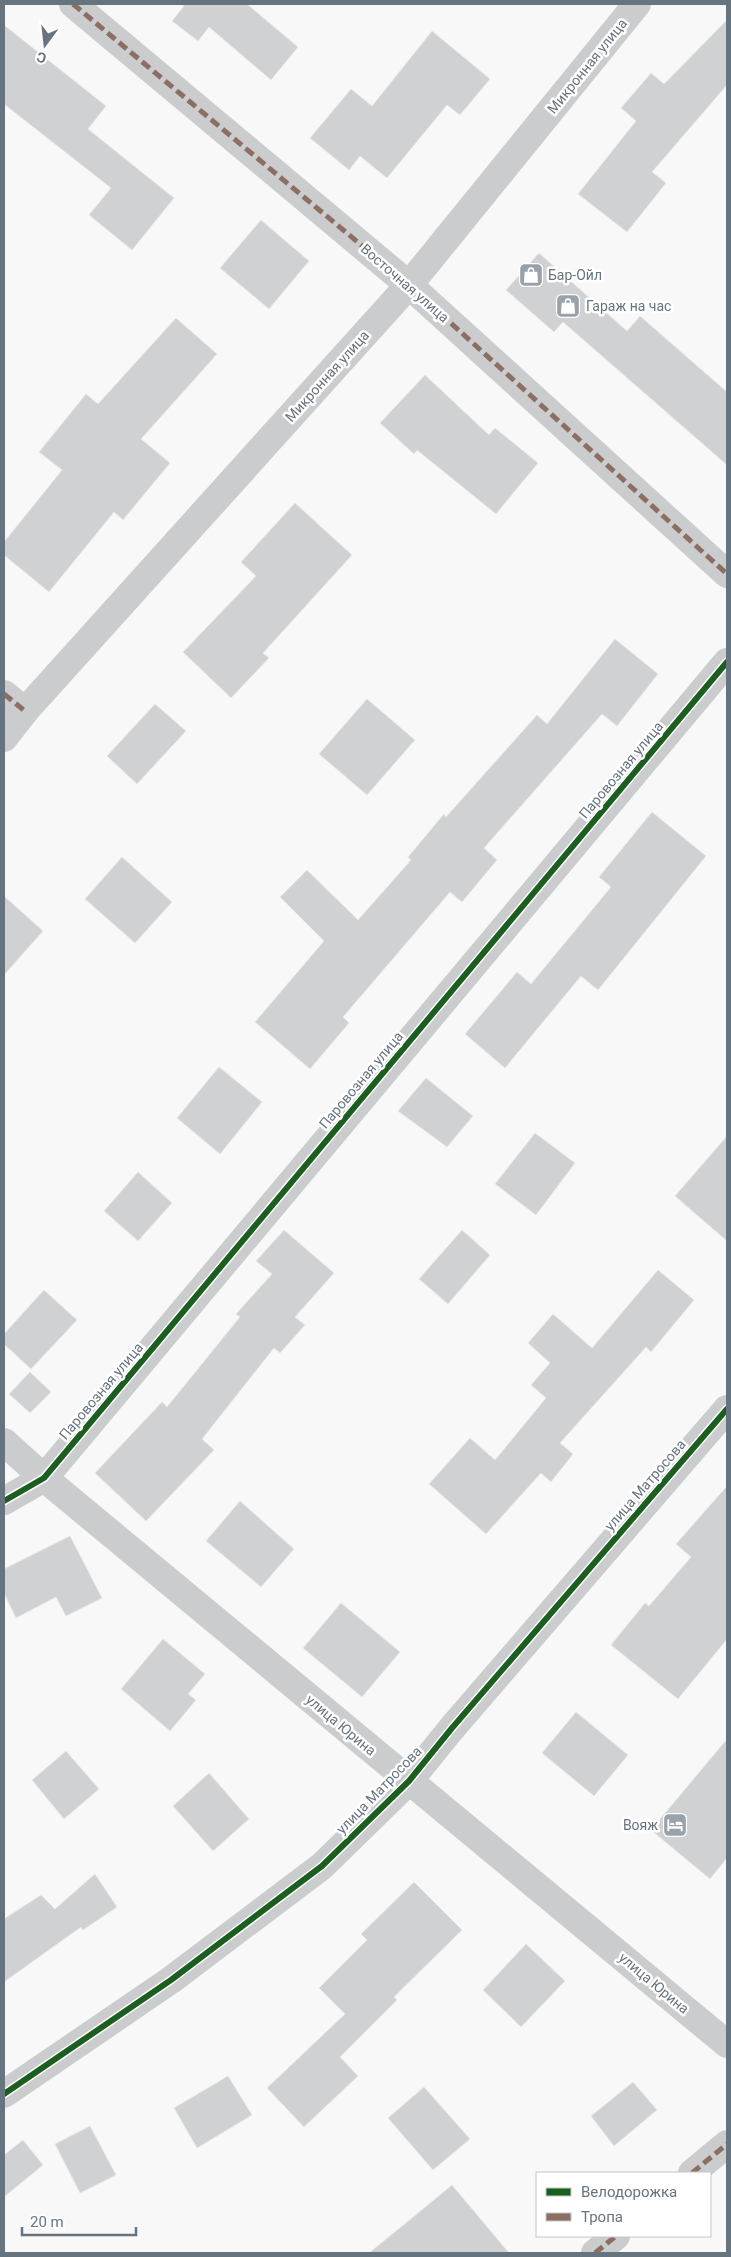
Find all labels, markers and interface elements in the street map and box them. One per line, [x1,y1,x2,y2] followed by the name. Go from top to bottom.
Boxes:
[544,15,630,117] street label: Микронная улица
[20,20,70,70] north arrow
[35,49,48,66] text: С
[358,240,452,326] street label: Восточная улица
[518,262,544,288] shop icon: Бар-Ойл
[548,267,602,283] place label: Бар-Ойл
[555,293,581,319] shop icon: Гараж на час
[586,298,671,314] place label: Гараж на час
[282,327,372,425] street label: Микронная улица
[576,718,666,822] street label: Паровозная улица
[316,1028,406,1132] street label: Паровозная улица
[56,1339,146,1443] street label: Паровозная улица
[601,1436,689,1534] street label: улица Матросова
[303,1691,379,1759] street label: улица Юрина
[333,1743,425,1837] street label: улица Матросова
[662,1812,688,1838] hotel icon: Вояж
[623,1817,658,1833] place label: Вояж
[616,1949,692,2017] street label: улица Юрина
[536,2172,711,2237] legend
[581,2183,677,2201] text: Велодорожка
[22,2204,136,2236] scale bar
[581,2208,623,2226] text: Тропа
[30,2213,64,2231] text: 20 m

